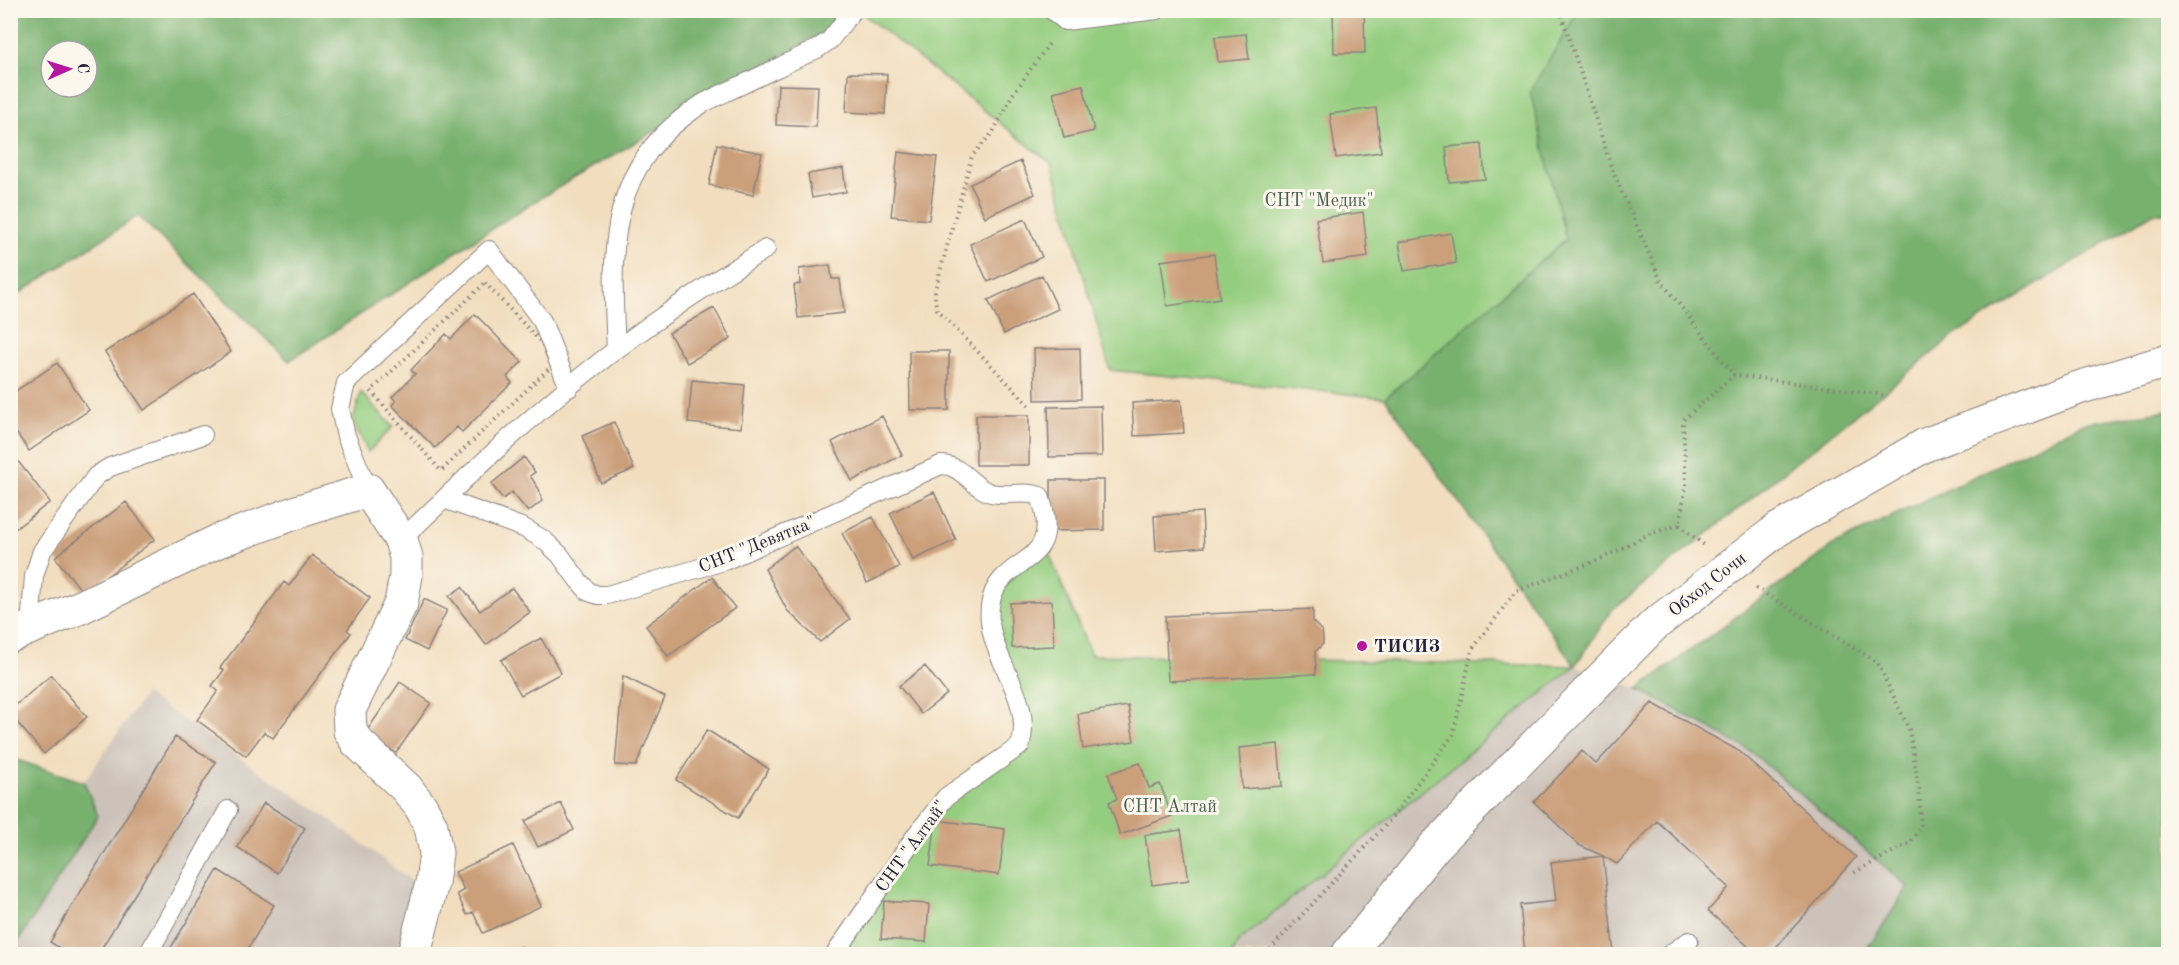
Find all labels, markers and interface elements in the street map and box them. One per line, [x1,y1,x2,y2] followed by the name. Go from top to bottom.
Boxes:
[39,39,99,99] north arrow
[74,63,90,74] text: С
[1264,192,1374,210] park label: СНТ "Медик"
[696,513,818,577] street label: СНТ "Девятка"
[1666,549,1750,620] street label: Обход Сочи
[1374,638,1440,656] place label: ТИСИЗ
[1355,639,1369,653] marker: ТИСИЗ
[873,798,951,896] street label: СНТ "Алтай"
[1123,798,1217,816] park label: СНТ Алтай

